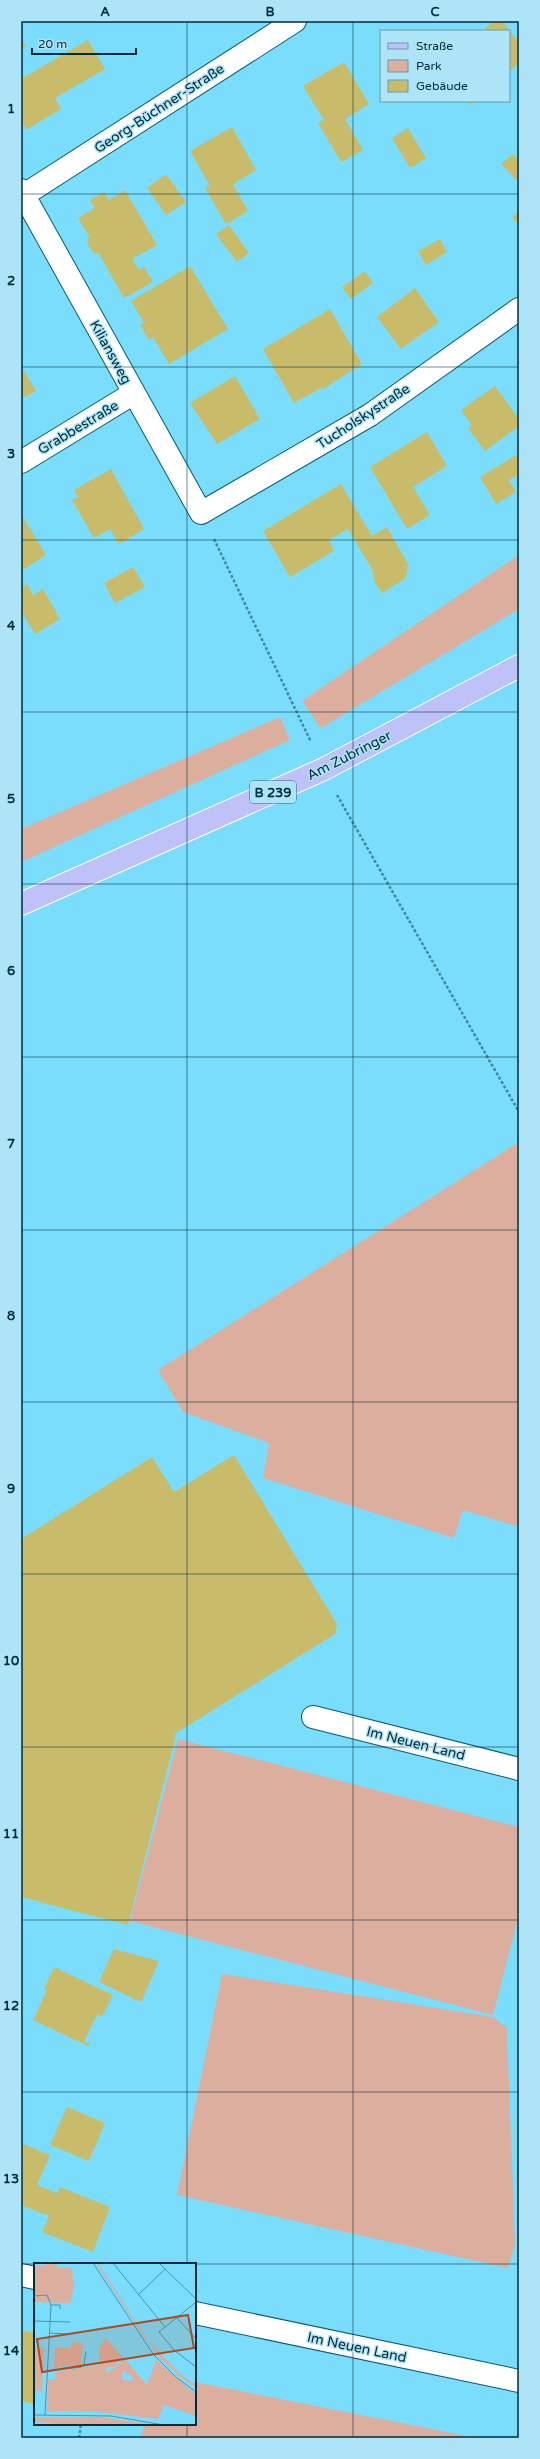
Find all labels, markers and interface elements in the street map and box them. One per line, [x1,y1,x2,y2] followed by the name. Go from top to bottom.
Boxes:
[100,4,110,20] text: A
[265,4,275,20] text: B
[430,4,440,20] text: C
[32,30,136,56] scale bar
[380,30,510,102] legend
[38,37,67,51] text: 20 m
[416,39,453,53] text: Straße
[416,59,442,73] text: Park
[91,60,227,157] street label: Georg-Büchner-Straße
[416,79,468,93] text: Gebäude
[7,101,15,117] text: 1
[7,273,15,289] text: 2
[86,317,135,387] street label: Kiliansweg
[313,380,413,453] street label: Tucholskystraße
[35,397,122,458] street label: Grabbestraße
[7,446,15,462] text: 3
[7,618,16,634] text: 4
[304,727,395,784] street label: Am Zubringer
[250,781,296,803] road number: B 239
[7,791,15,807] text: 5
[7,963,15,979] text: 6
[7,1136,15,1152] text: 7
[7,1308,15,1324] text: 8
[7,1481,15,1497] text: 9
[3,1653,19,1669] text: 10
[365,1723,467,1764] street label: Im Neuen Land
[3,1826,19,1842] text: 11
[3,1998,19,2014] text: 12
[3,2171,19,2187] text: 13
[34,2263,196,2425] inset map
[306,2329,408,2366] street label: Im Neuen Land
[3,2343,20,2359] text: 14

